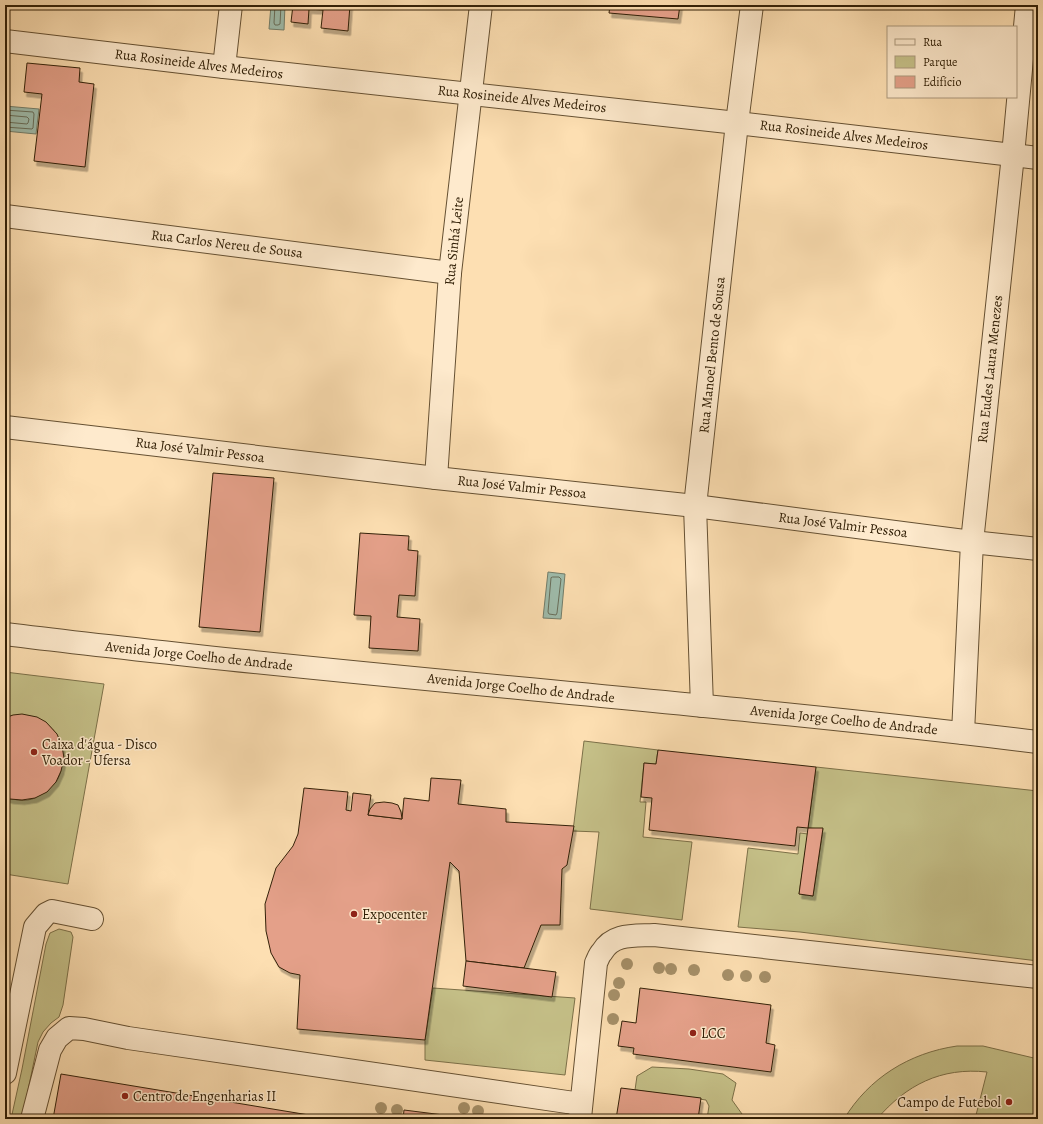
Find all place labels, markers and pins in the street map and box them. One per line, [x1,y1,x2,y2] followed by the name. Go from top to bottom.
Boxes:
[41,735,157,770] place label: Caixa d'água - Disco Voador - Ufersa
[29,747,39,757] marker: Caixa d'água - Disco Voador - Ufersa
[362,905,428,924] place label: Expocenter
[349,909,359,919] marker: Expocenter
[701,1024,726,1043] place label: LCC
[688,1028,698,1038] marker: LCC
[133,1087,276,1106] place label: Centro de Engenharias II
[120,1091,130,1101] marker: Centro de Engenharias II
[897,1093,1002,1112] place label: Campo de Futebol
[1004,1097,1014,1107] marker: Campo de Futebol

